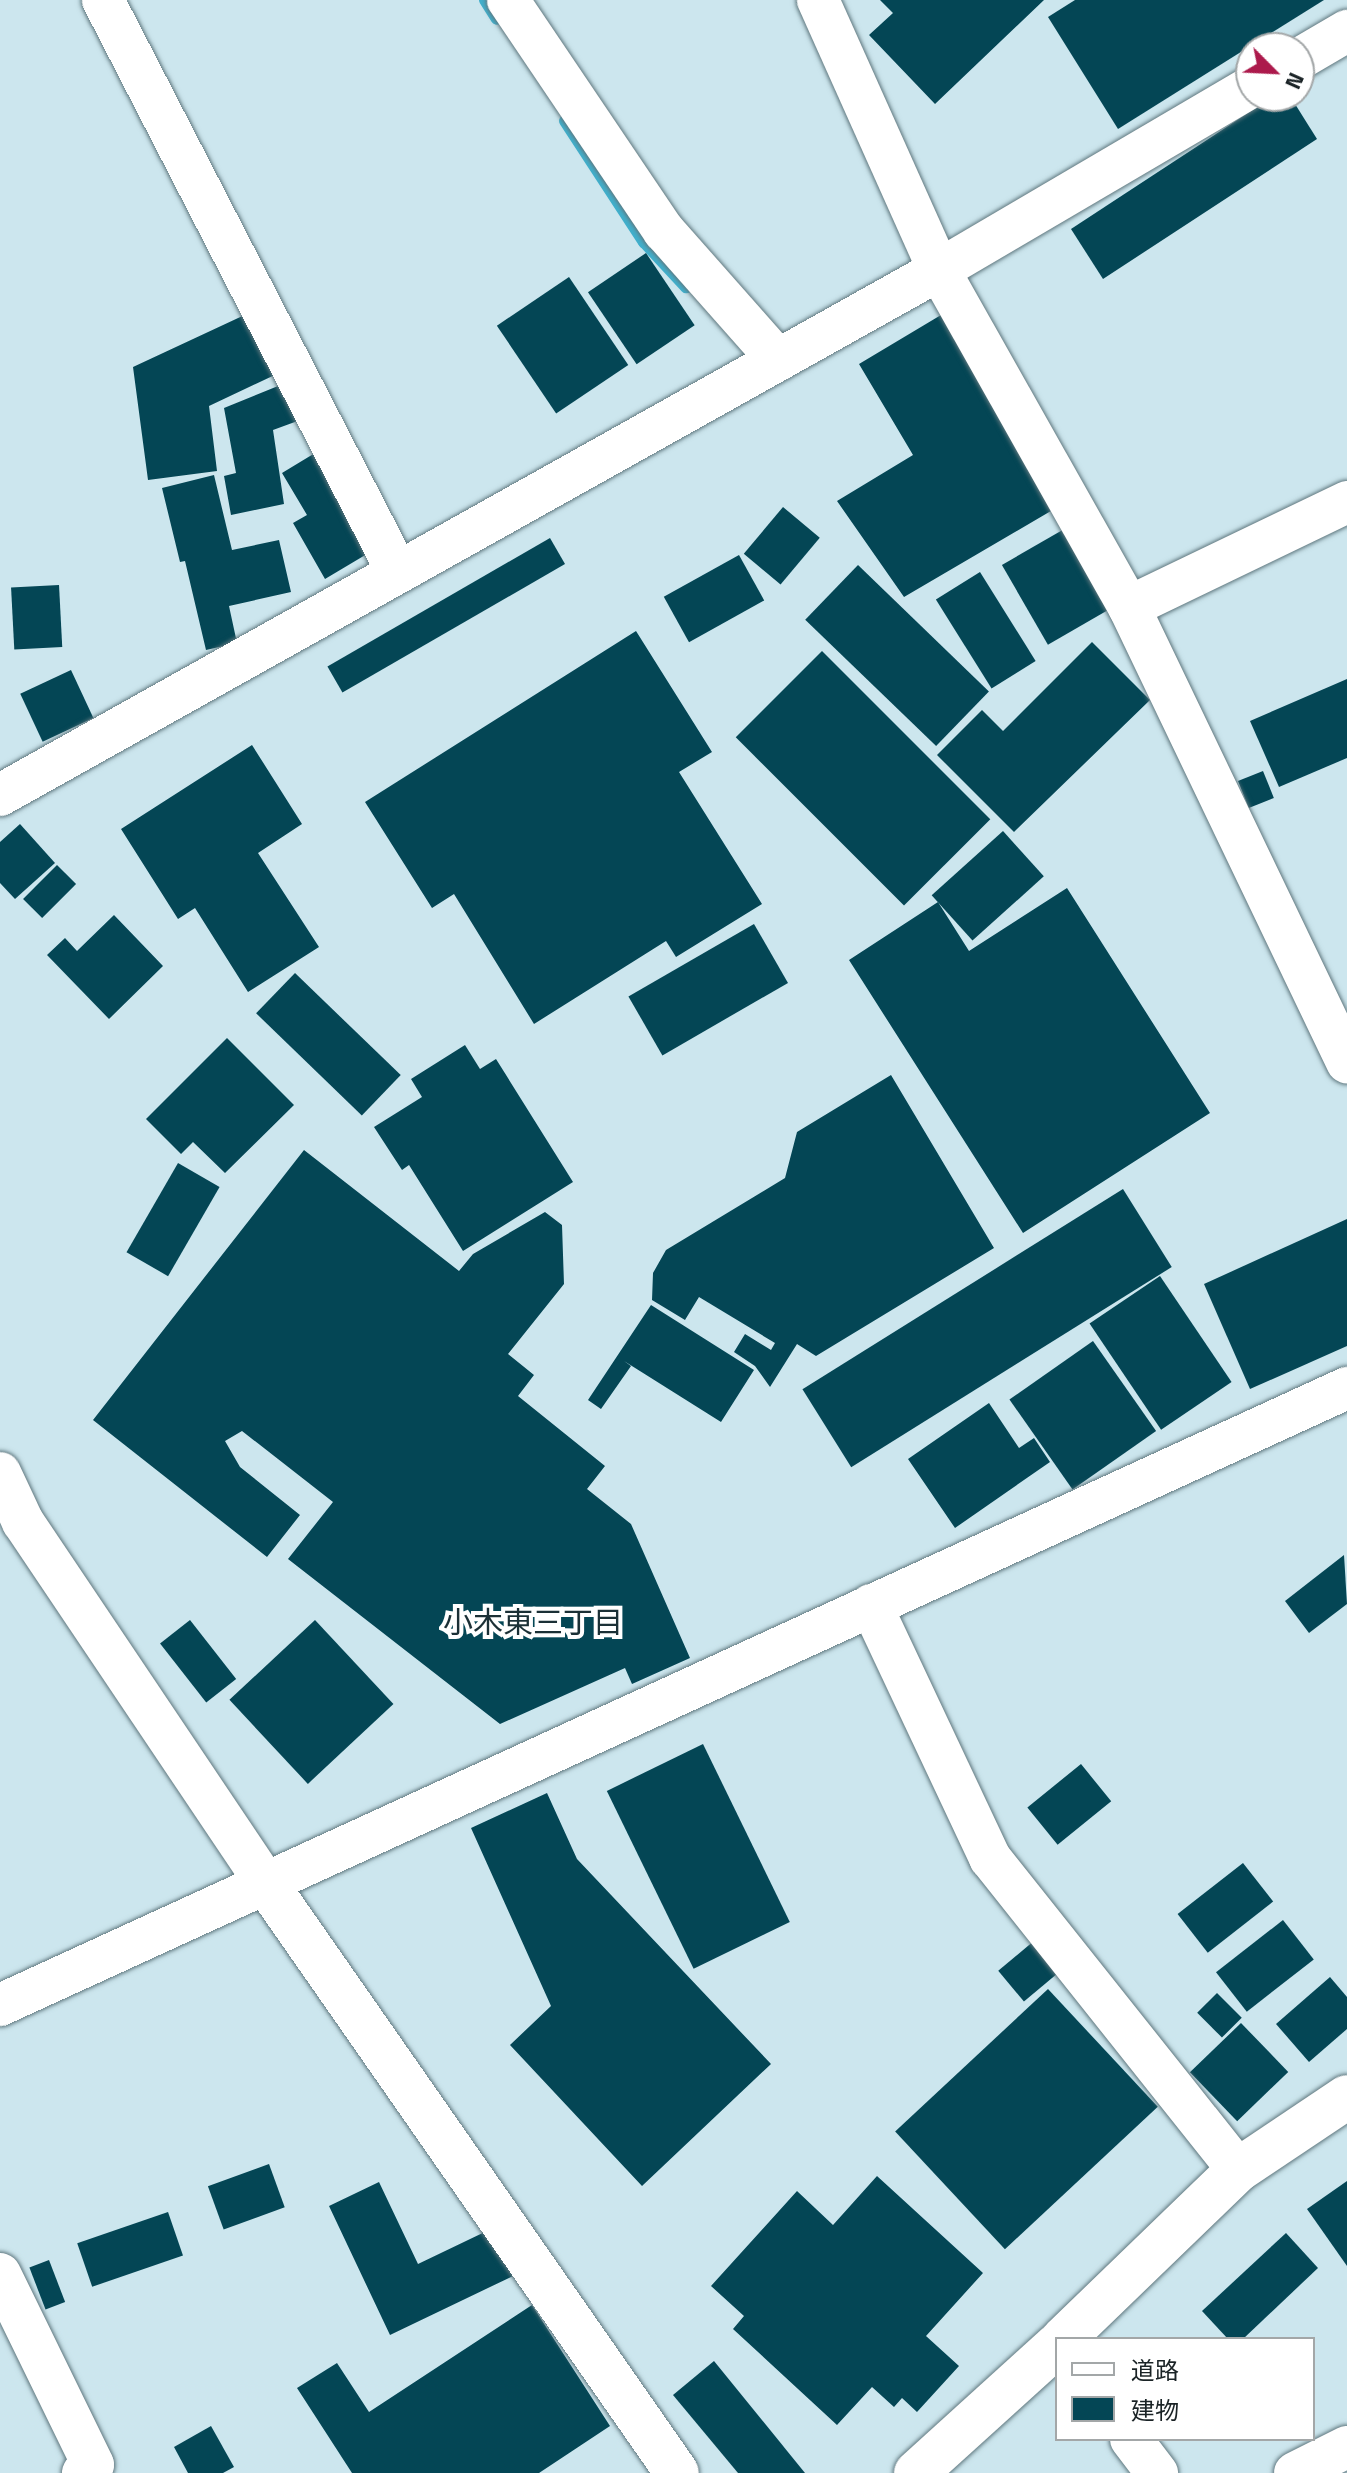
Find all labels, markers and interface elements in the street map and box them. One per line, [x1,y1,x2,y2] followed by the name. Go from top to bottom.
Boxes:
[1235,32,1315,112] north arrow
[1276,67,1314,95] text: N
[443,1604,623,1640] district label: 小木東三丁目
[1055,2337,1315,2441] legend
[1131,2352,1179,2388] text: 道路
[1131,2392,1179,2428] text: 建物

